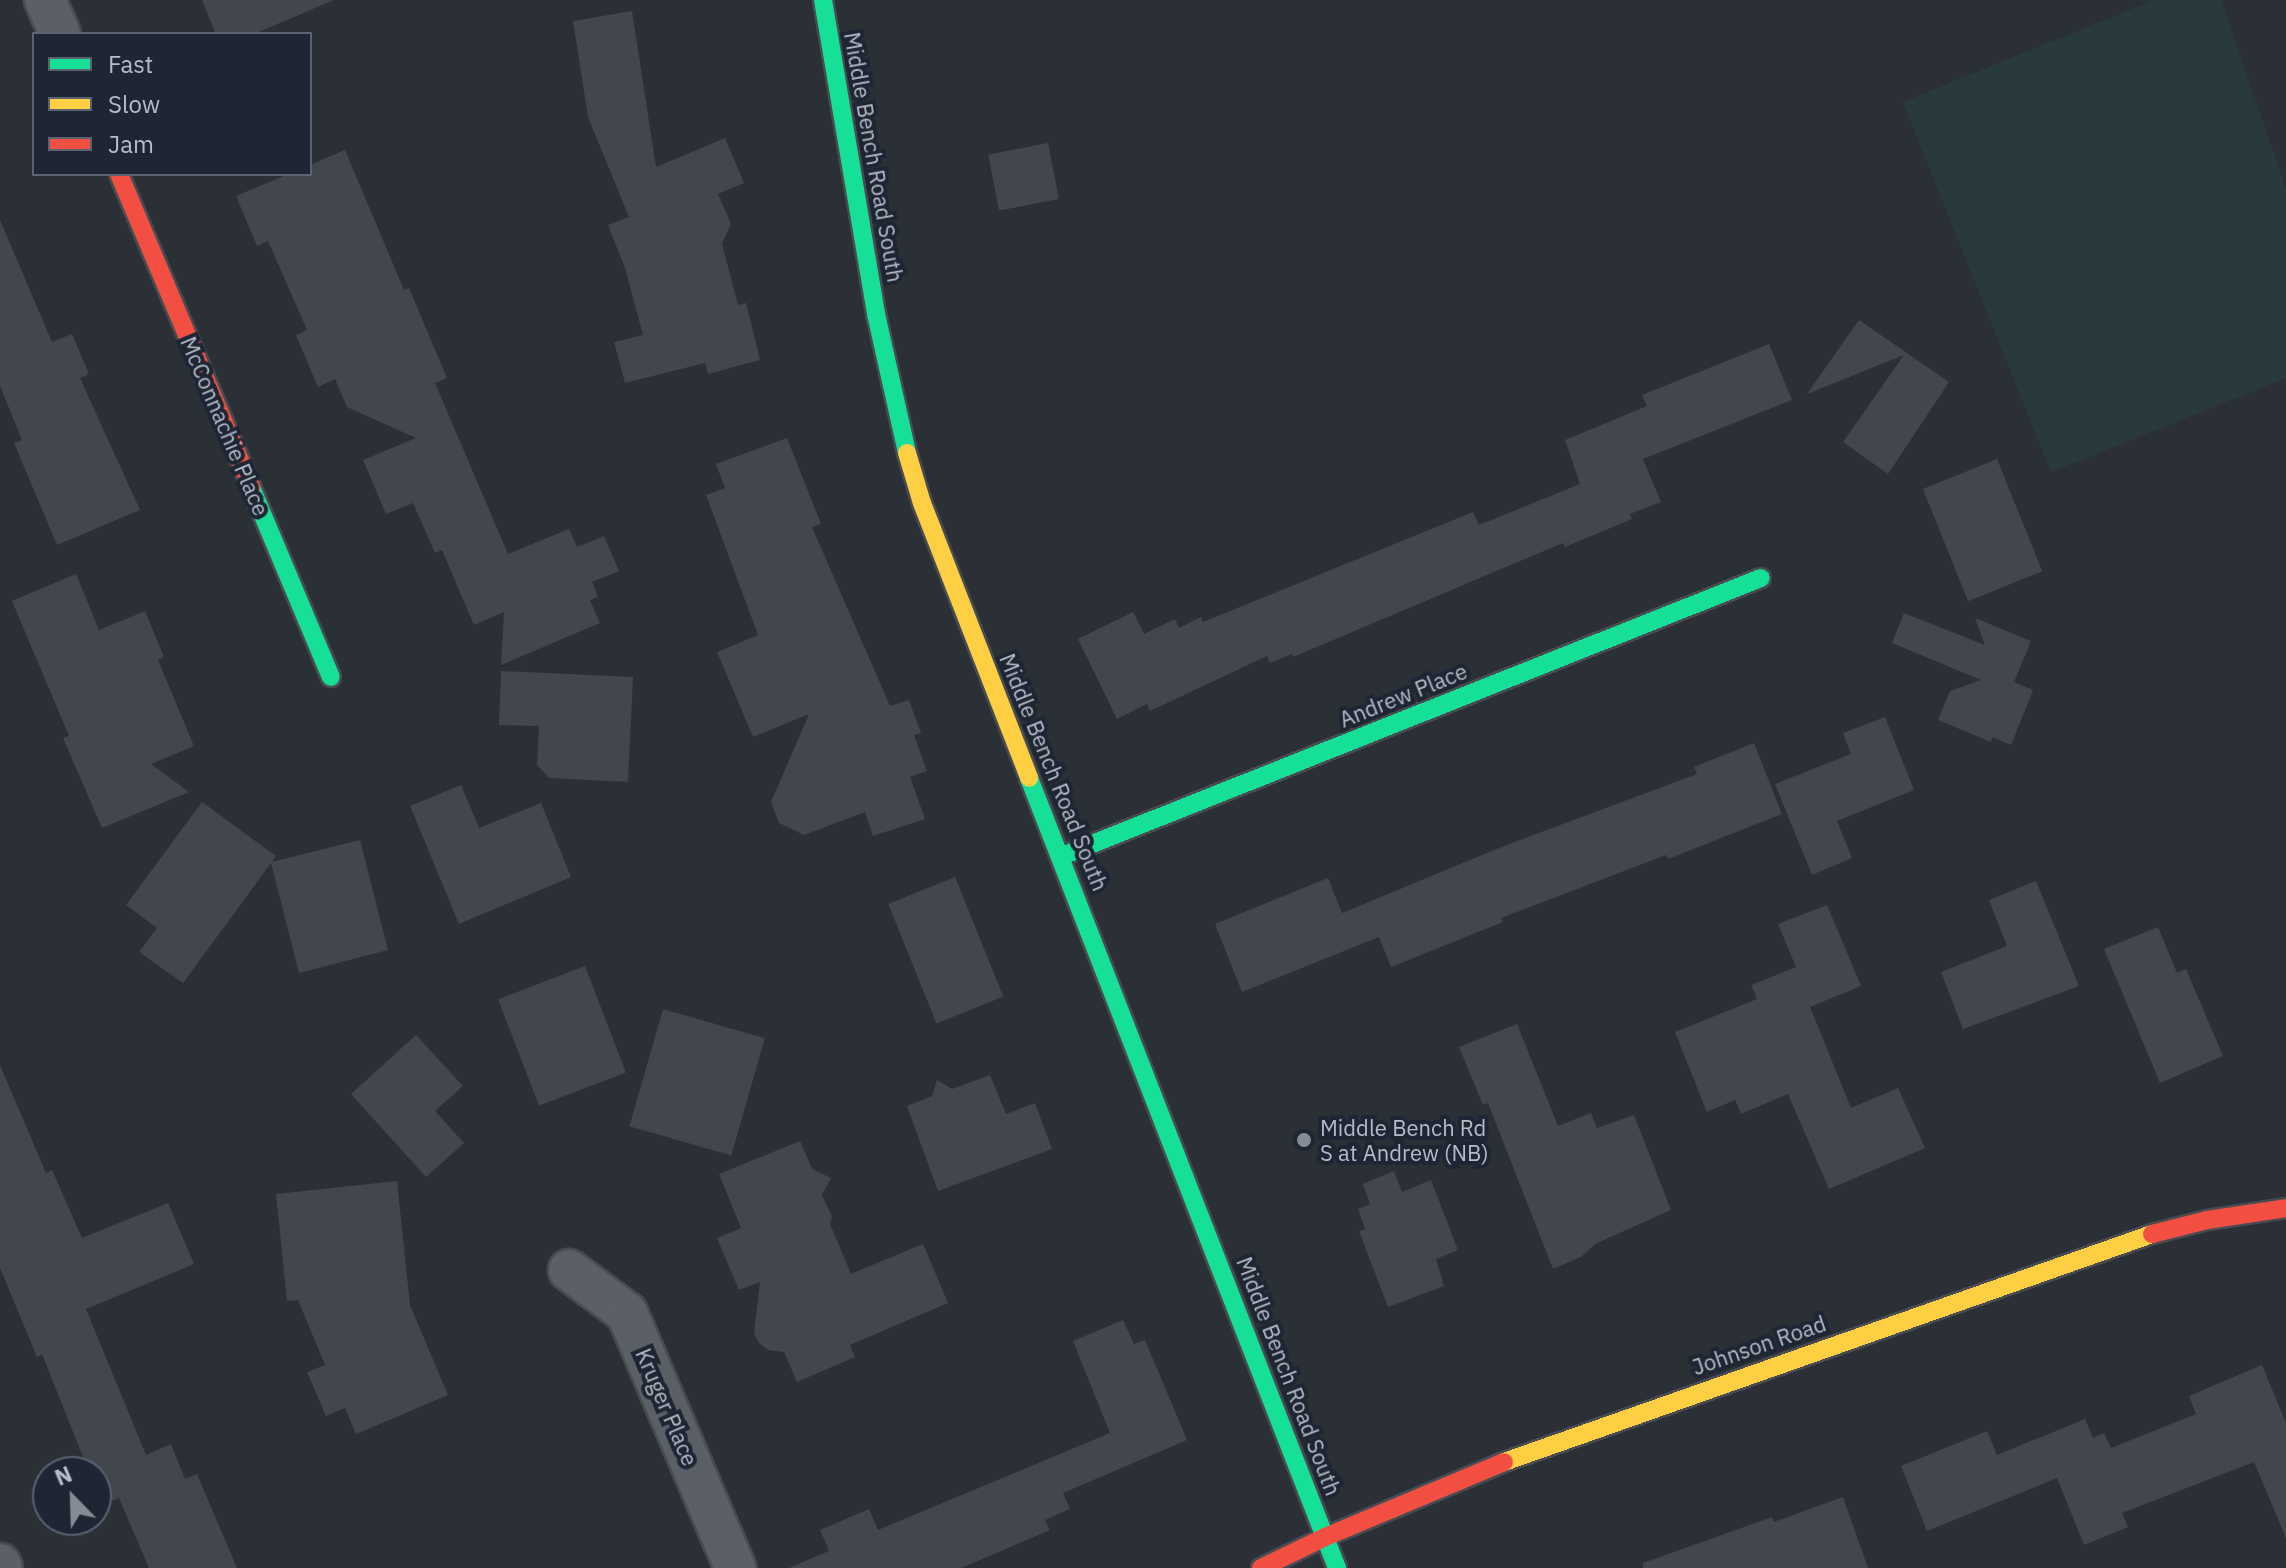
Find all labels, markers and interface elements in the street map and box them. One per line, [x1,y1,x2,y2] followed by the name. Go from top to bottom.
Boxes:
[839,30,909,284] street label: Middle Bench Road South
[32,32,312,176] legend
[108,48,153,80] text: Fast
[108,88,160,120] text: Slow
[108,128,154,160] text: Jam
[175,332,275,520] street label: McConnachie Place
[994,650,1114,894] street label: Middle Bench Road South
[1335,657,1471,733] street label: Andrew Place
[1320,1114,1489,1166] place label: Middle Bench Rd S at Andrew (NB)
[1295,1131,1313,1149] marker: Middle Bench Rd S at Andrew (NB)
[1231,1253,1347,1499] street label: Middle Bench Road South
[1689,1310,1829,1380] street label: Johnson Road
[630,1344,704,1470] street label: Kruger Place
[32,1456,112,1536] north arrow
[50,1459,76,1492] text: N

